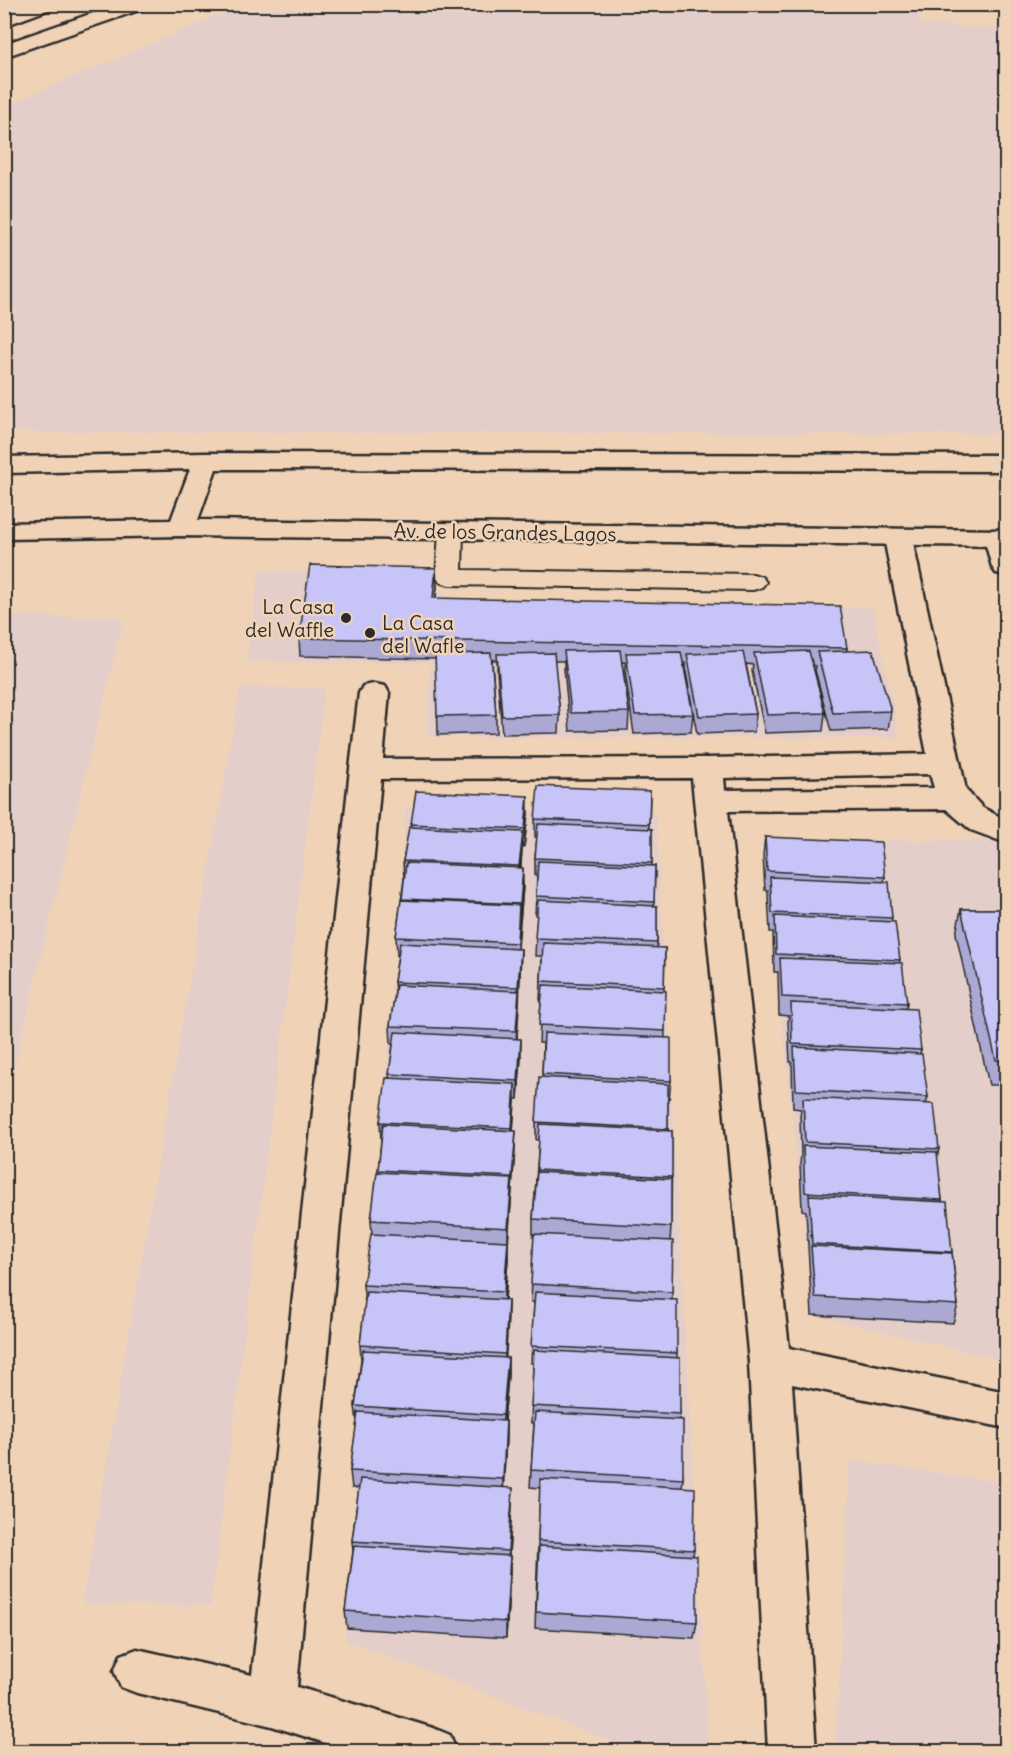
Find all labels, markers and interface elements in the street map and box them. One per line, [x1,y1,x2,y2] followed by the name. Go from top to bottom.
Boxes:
[393,518,617,546] street label: Av. de los Grandes Lagos
[245,594,334,642] place label: La Casa del Waffle
[382,610,464,658] place label: La Casa del Wafle
[339,611,353,625] marker: La Casa del Waffle
[363,626,377,640] marker: La Casa del Wafle

